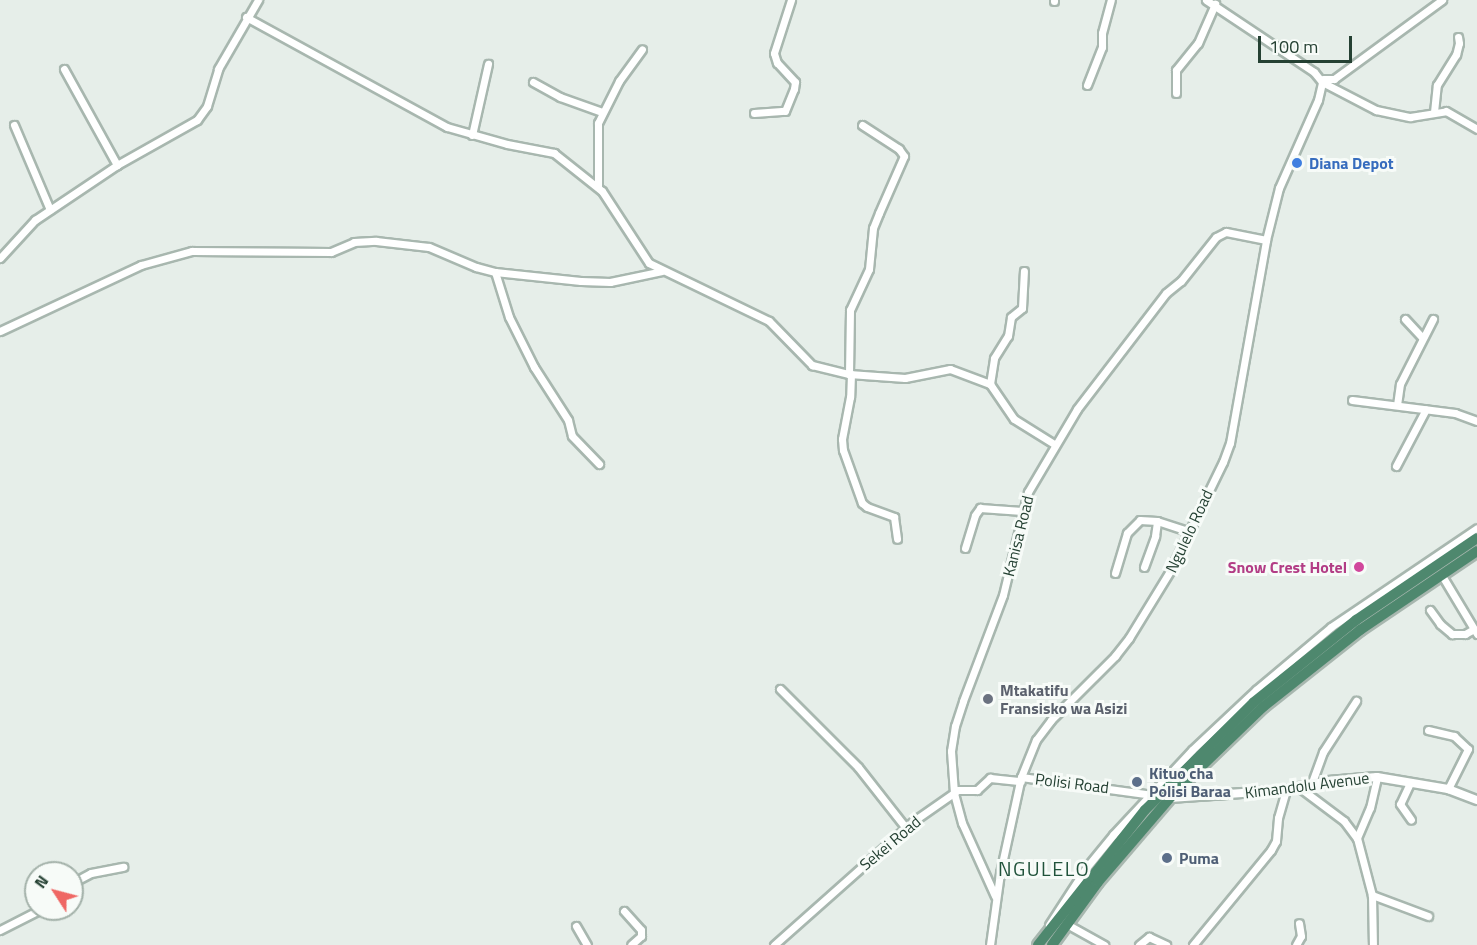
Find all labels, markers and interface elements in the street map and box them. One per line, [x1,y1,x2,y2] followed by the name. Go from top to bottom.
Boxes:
[1261,24,1356,62] scale bar
[1269,33,1318,60] text: 100 m
[1309,153,1393,173] place label: Diana Depot
[1290,156,1304,170] marker: Diana Depot
[1161,486,1217,576] street label: Ngulelo Road
[999,493,1037,579] street label: Kanisa Road
[1228,557,1347,577] place label: Snow Crest Hotel
[1352,560,1366,574] marker: Snow Crest Hotel
[1000,680,1127,718] place label: Mtakatifu Fransisko wa Asizi
[981,692,995,706] marker: Mtakatifu Fransisko wa Asizi
[1149,763,1231,801] place label: Kituo cha Polisi Baraa
[1244,768,1370,802] street label: Kimandolu Avenue
[1034,769,1110,797] street label: Polisi Road
[1130,775,1144,789] marker: Kituo cha Polisi Baraa
[856,812,924,874] street label: Sekei Road
[1179,848,1219,868] place label: Puma
[1160,851,1174,865] marker: Puma
[998,856,1090,880] district label: NGULELO
[24,861,84,921] north arrow
[28,870,54,893] text: N

